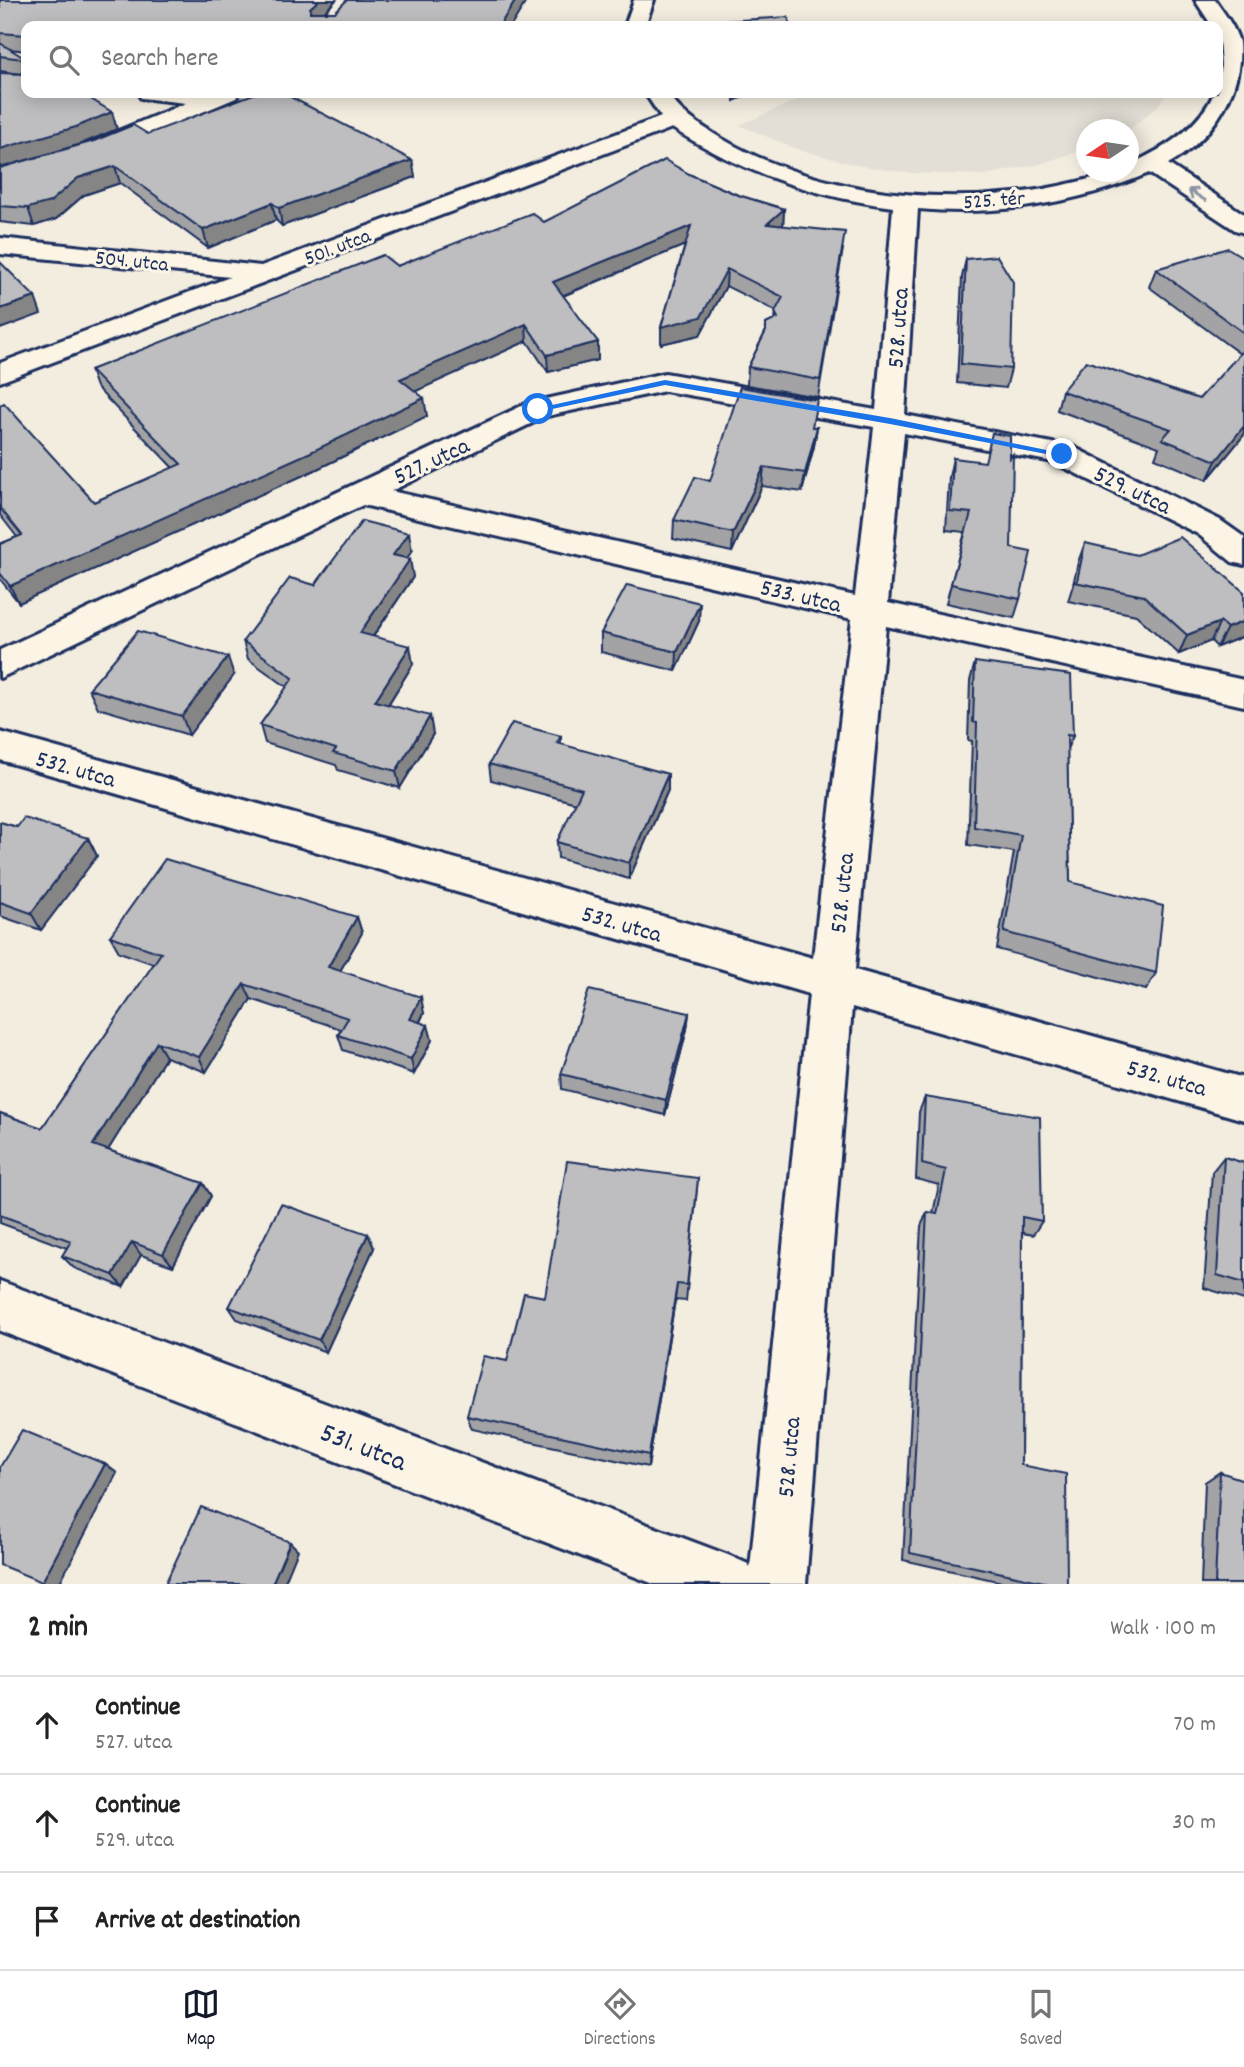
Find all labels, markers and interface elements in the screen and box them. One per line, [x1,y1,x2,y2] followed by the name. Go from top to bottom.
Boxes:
[21,21,1223,98] search box
[45,41,83,79] icon: search
[101,41,219,78] text: Search here
[1076,119,1139,182] north arrow
[962,185,1026,219] street label: 525. tér
[1188,187,1208,201] one-way arrow
[300,222,377,275] street label: 501. utca
[94,244,171,282] street label: 504. utca
[880,286,920,370] street label: 528. utca
[522,393,553,424] route start
[389,430,477,495] street label: 527. utca
[1046,438,1077,469] route end
[1087,458,1177,525] street label: 529. utca
[757,572,845,624] street label: 533. utca
[31,743,120,799] street label: 532. utca
[823,851,865,935] street label: 528. utca
[577,898,666,954] street label: 532. utca
[1122,1052,1211,1108] street label: 532. utca
[313,1415,412,1485] street label: 531. utca
[771,1415,812,1499] street label: 528. utca
[28,1608,88,1651] text: 2 min
[1110,1613,1216,1646] text: Walk · 100 m
[95,1690,180,1727] text: Continue
[28,1706,66,1744] icon: ahead
[1174,1709,1216,1742] text: 70 m
[95,1727,172,1760] text: 527. utca
[95,1788,180,1825] text: Continue
[28,1804,66,1842] icon: ahead
[1172,1807,1216,1840] text: 30 m
[95,1825,174,1858] text: 529. utca
[28,1902,66,1940] icon: arrive
[95,1903,300,1940] text: Arrive at destination
[182,1985,220,2054] tab: Map
[584,1985,656,2054] tab: Directions
[1020,1985,1062,2054] tab: Saved

